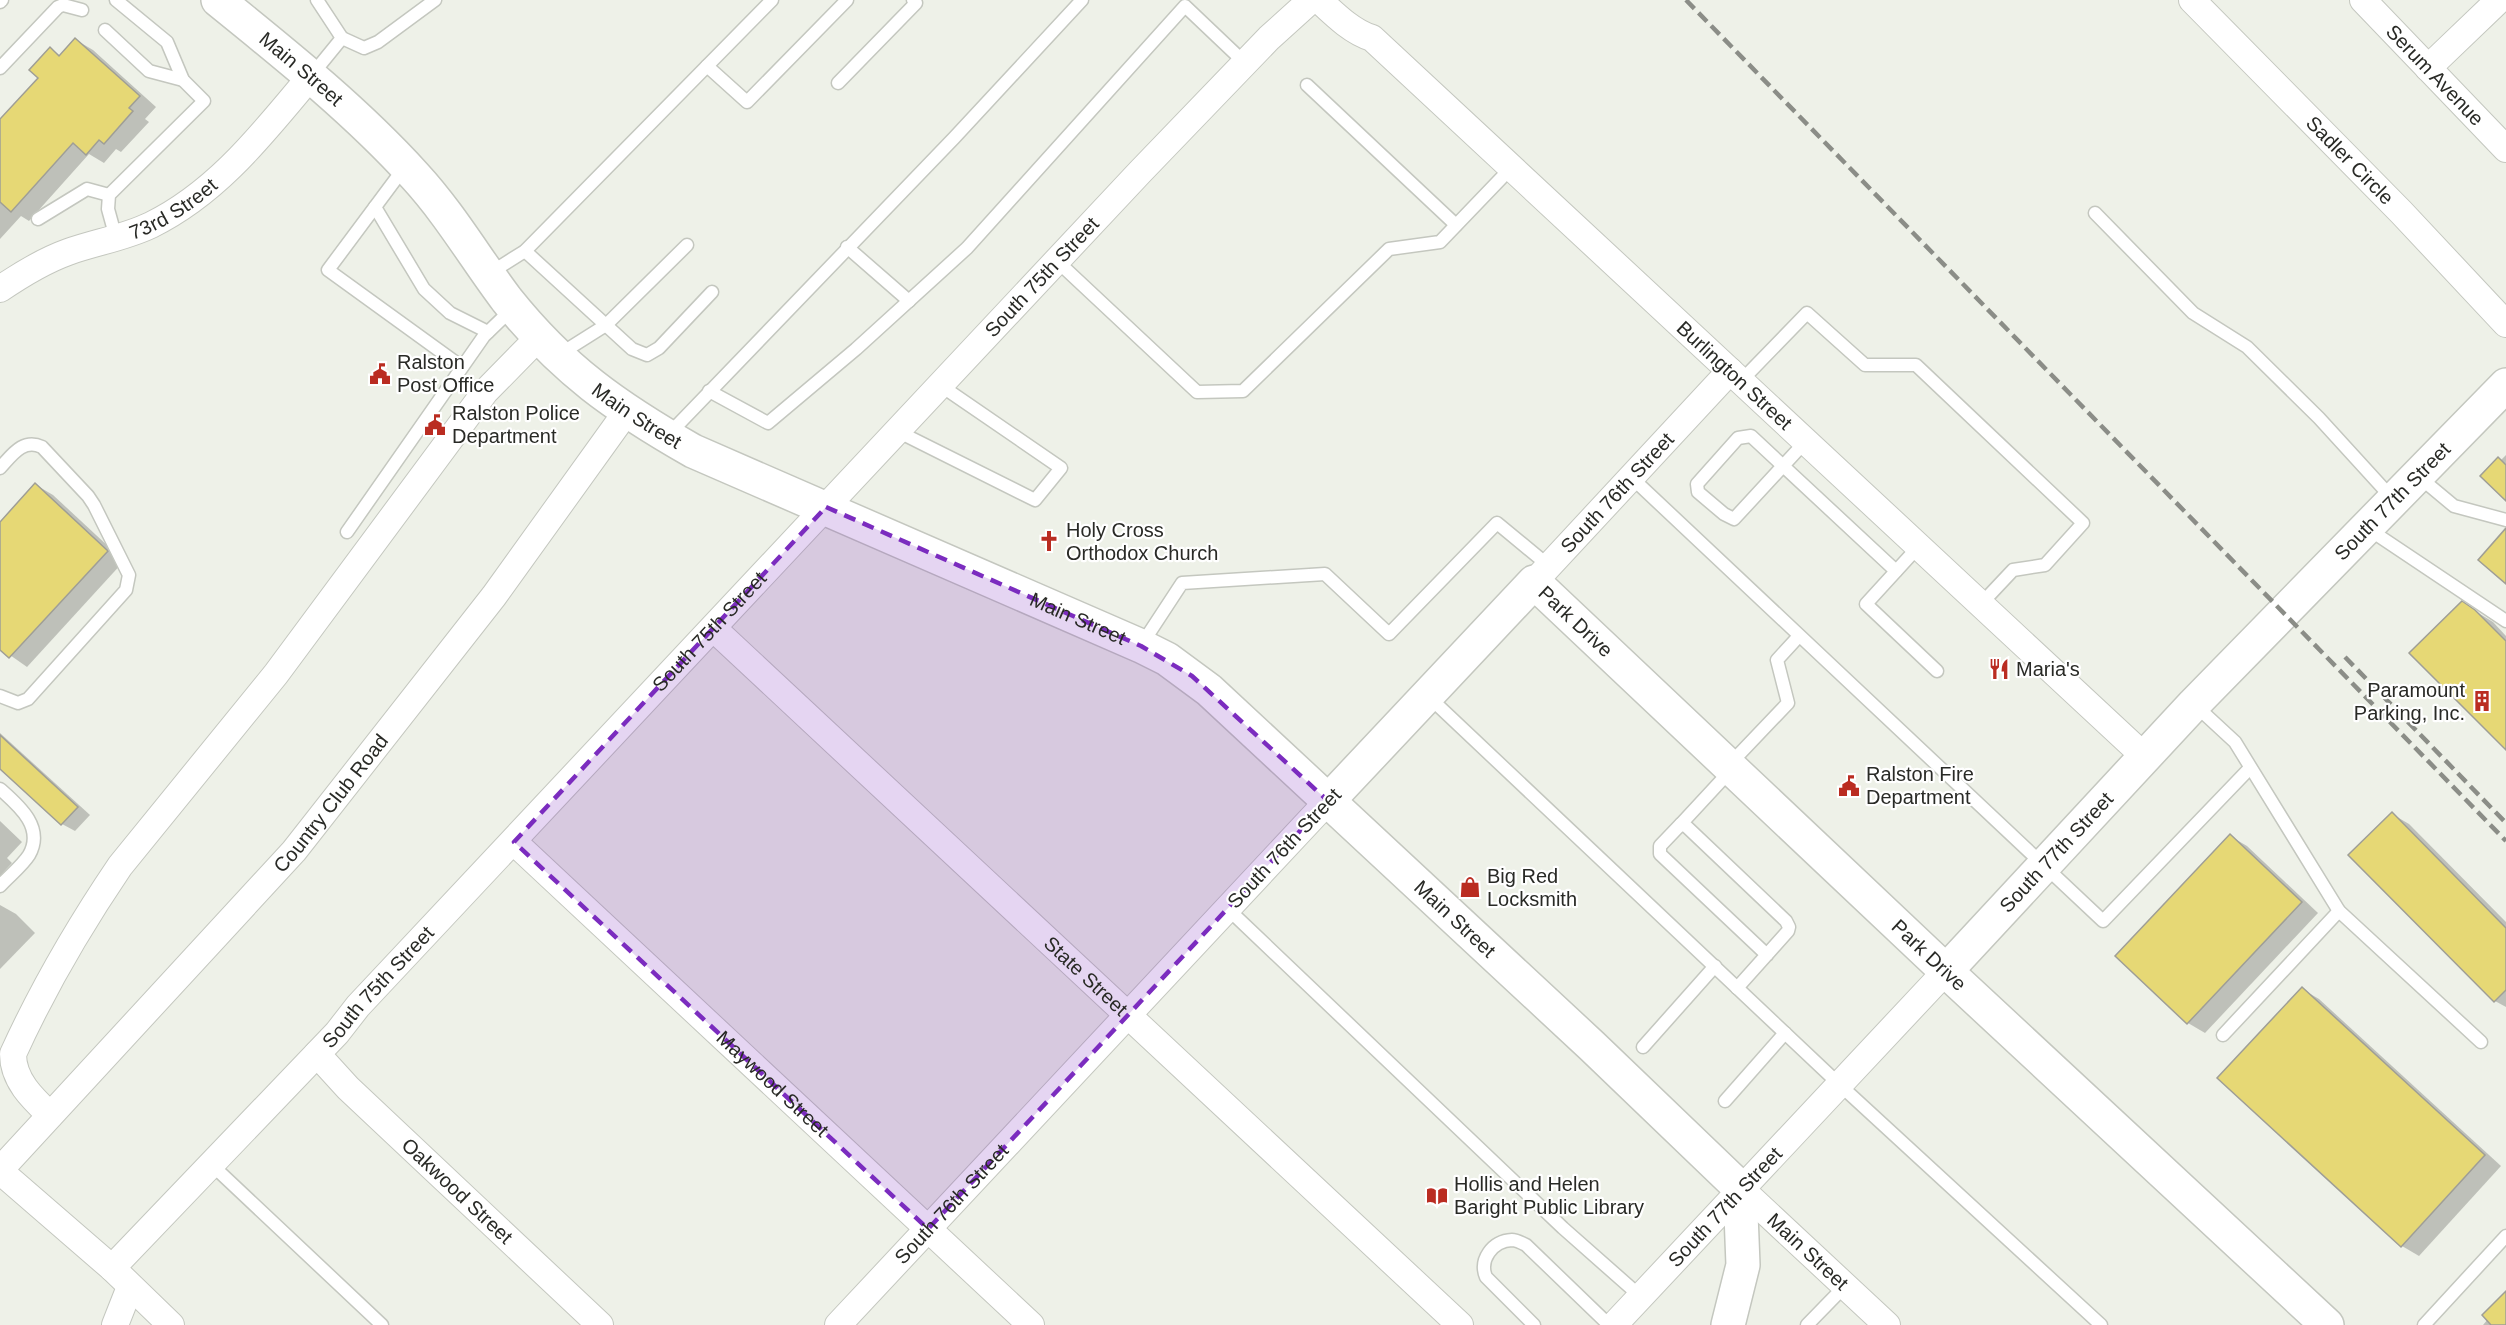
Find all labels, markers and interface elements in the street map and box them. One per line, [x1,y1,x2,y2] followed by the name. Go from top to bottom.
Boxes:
[2382,20,2488,130] street label: Serum Avenue
[255,27,348,111] street label: Main Street
[2302,112,2398,209] street label: Sadler Circle
[126,174,222,244] street label: 73rd Street
[980,212,1103,341] street label: South 75th Street
[1673,316,1797,434] street label: Burlington Street
[397,351,494,396] place label: Ralston Post Office
[368,362,392,386] public building icon: Ralston Post Office
[588,378,686,453] street label: Main Street
[452,402,580,447] place label: Ralston Police Department
[423,413,447,437] public building icon: Ralston Police Department
[1556,428,1678,557] street label: South 76th Street
[2330,438,2455,565] street label: South 77th Street
[1066,519,1218,564] place label: Holy Cross Orthodox Church
[1037,529,1061,553] church icon: Holy Cross Orthodox Church
[648,567,771,696] street label: South 75th Street
[1534,581,1617,661] street label: Park Drive
[1027,588,1130,649] street label: Main Street
[1987,657,2011,681] restaurant icon: Maria's
[2016,658,2080,680] place label: Maria's
[2354,679,2465,724] place label: Paramount Parking, Inc.
[2470,689,2494,713] building icon: Paramount Parking, Inc.
[269,730,392,877] street label: Country Club Road
[1866,763,1974,808] place label: Ralston Fire Department
[1837,774,1861,798] public building icon: Ralston Fire Department
[1223,783,1345,912] street label: South 76th Street
[1995,787,2118,917] street label: South 77th Street
[1487,865,1577,910] place label: Big Red Locksmith
[1458,875,1482,899] shop icon: Big Red Locksmith
[1410,876,1500,962] street label: Main Street
[1888,915,1971,995] street label: Park Drive
[318,921,438,1052] street label: South 75th Street
[1040,932,1132,1020] street label: State Street
[712,1026,833,1141] street label: Maywood Street
[397,1134,517,1248] street label: Oakwood Street
[890,1139,1013,1268] street label: South 76th Street
[1664,1142,1786,1271] street label: South 77th Street
[1454,1173,1644,1218] place label: Hollis and Helen Baright Public Library
[1425,1184,1449,1208] library icon: Hollis and Helen Baright Public Library
[1763,1208,1853,1295] street label: Main Street

